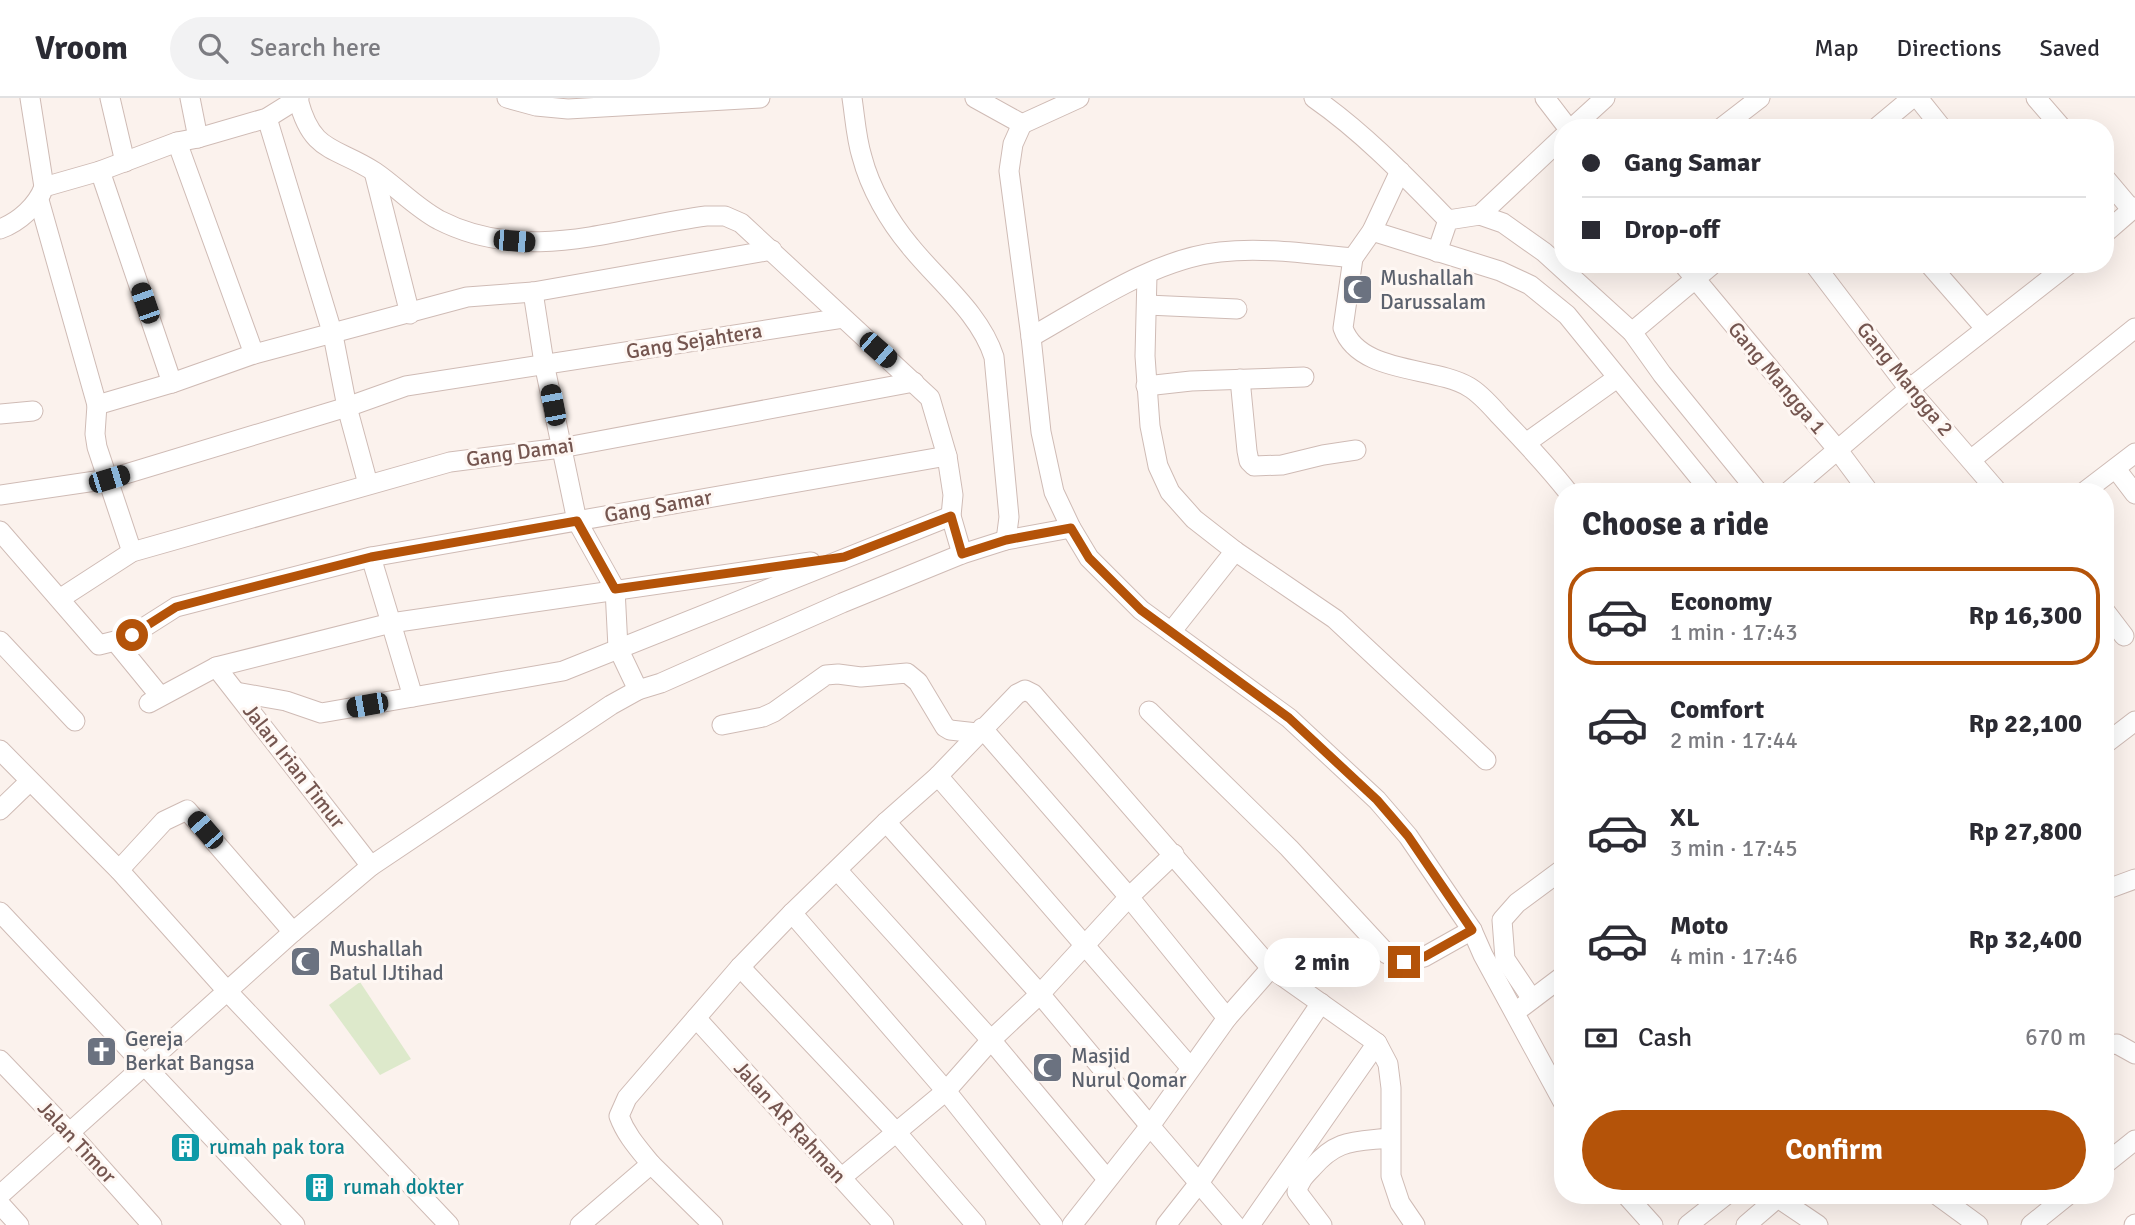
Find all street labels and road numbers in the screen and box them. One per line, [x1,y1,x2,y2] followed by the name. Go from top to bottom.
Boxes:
[1722,316,1832,440] street label: Gang Mangga 1
[624,317,764,365] street label: Gang Sejahtera
[1851,317,1959,441] street label: Gang Mangga 2
[464,432,576,472] street label: Gang Damai
[602,484,714,528] street label: Gang Samar
[237,698,351,834] street label: Jalan Irian Timur
[728,1055,852,1189] street label: Jalan AR Rahman
[32,1095,122,1189] street label: Jalan Timor

